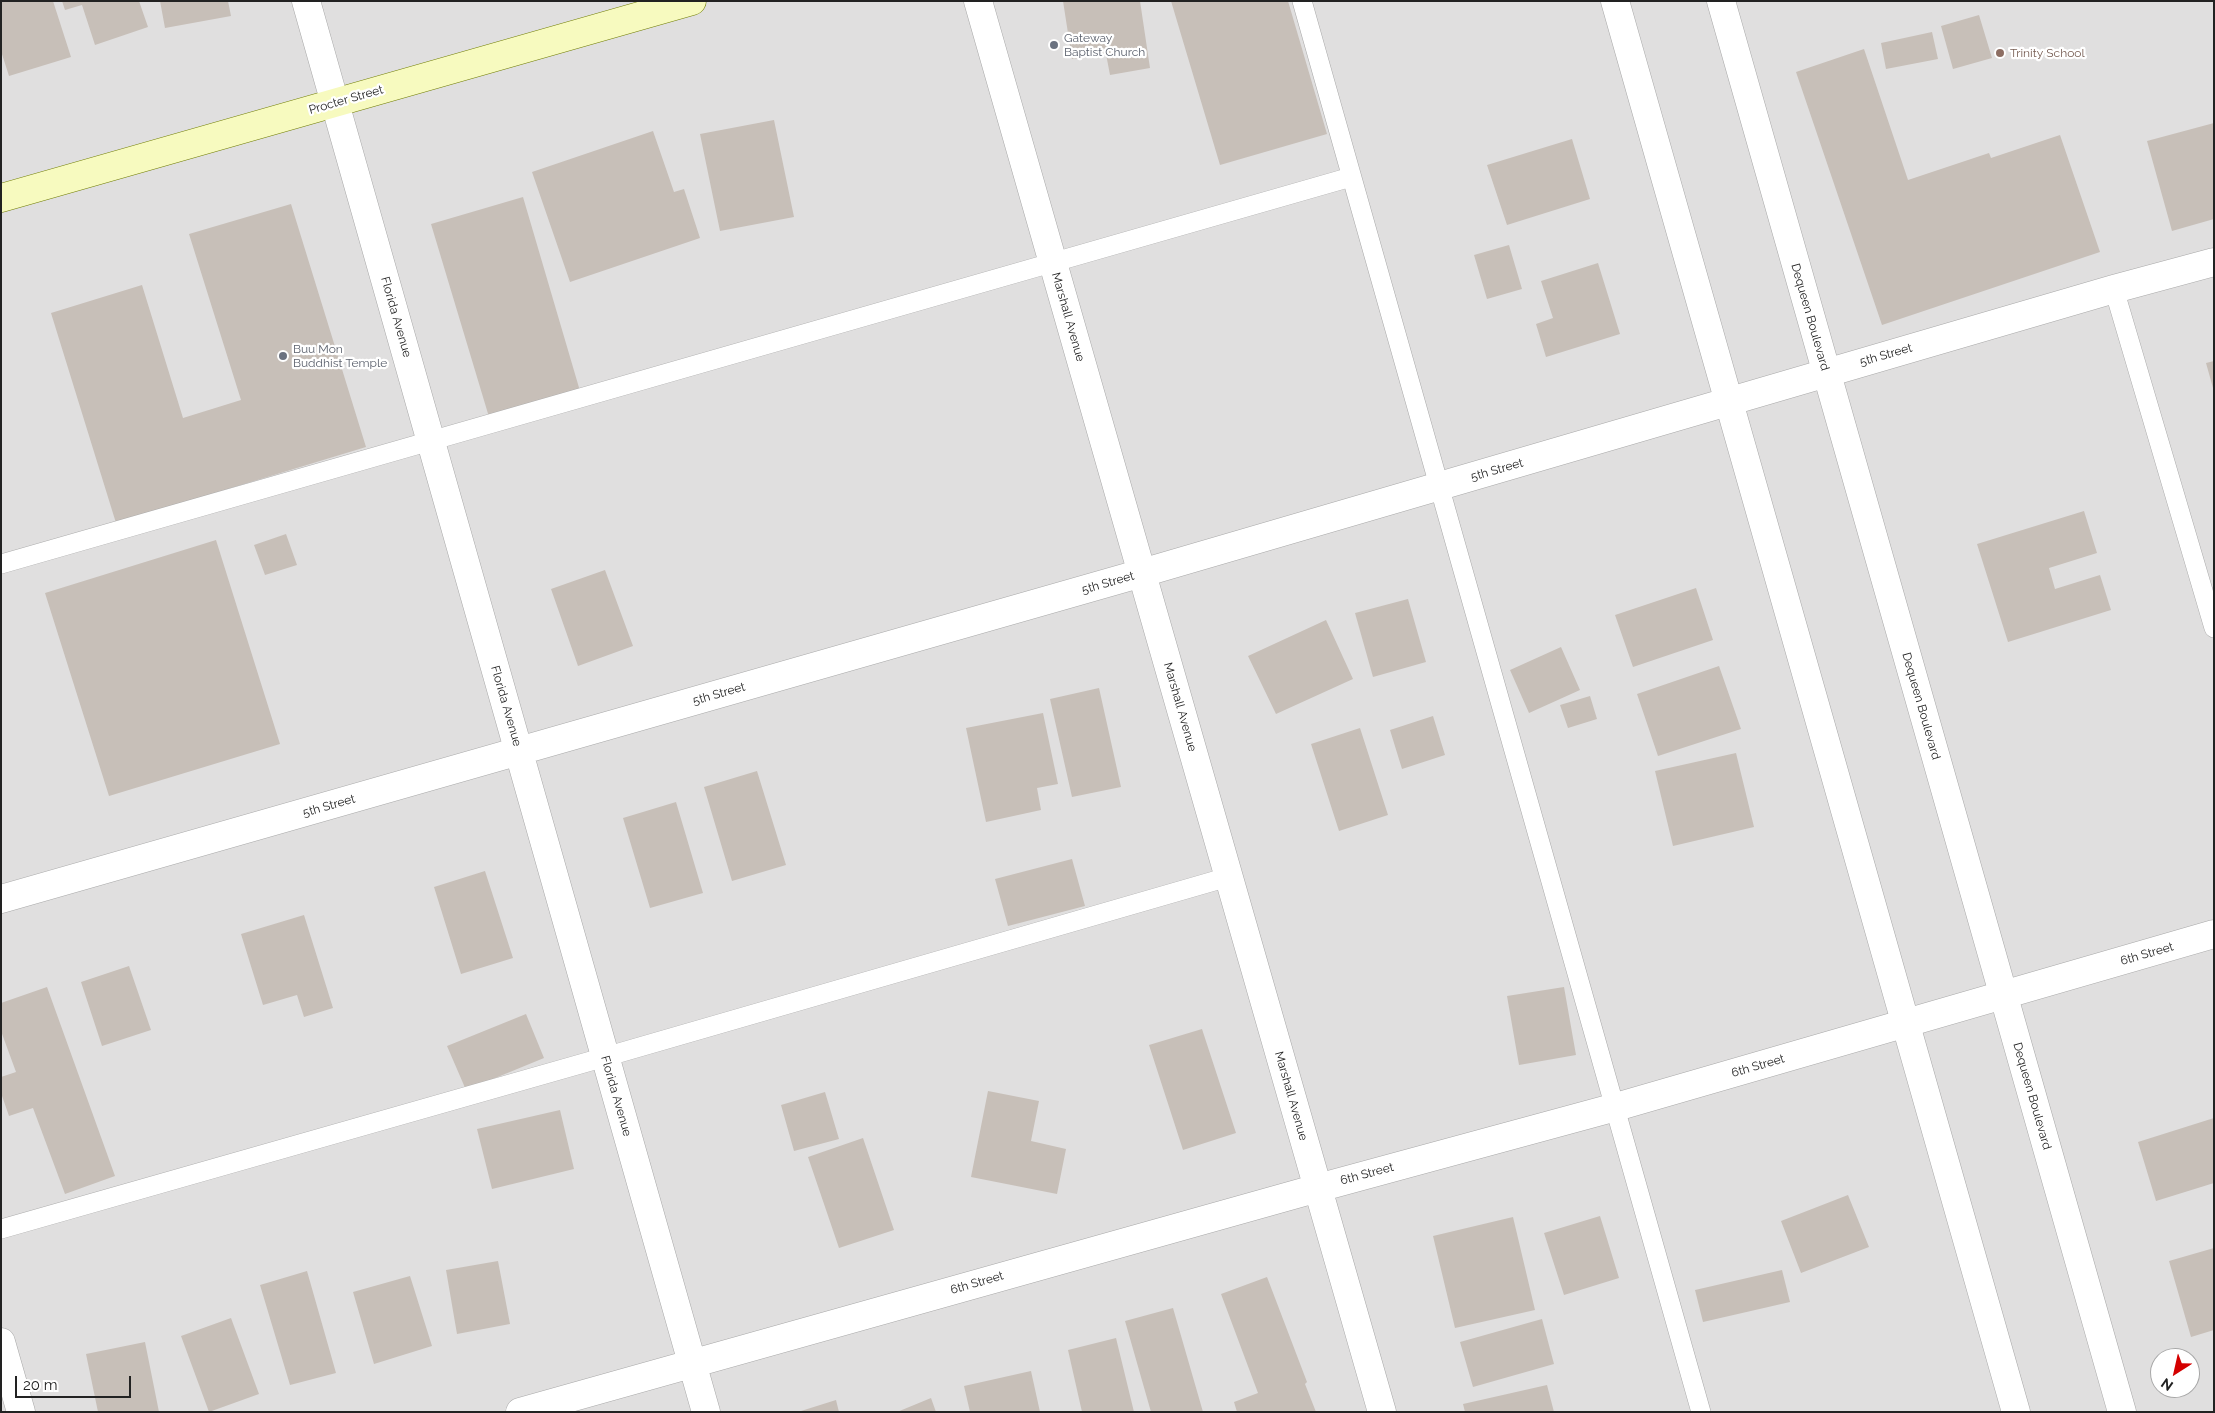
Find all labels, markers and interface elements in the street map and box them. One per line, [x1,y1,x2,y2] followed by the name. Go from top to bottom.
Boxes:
[1064,31,1145,59] place label: Gateway Baptist Church
[1048,39,1060,51] marker: Gateway Baptist Church
[2010,46,2085,60] place label: Trinity School
[1994,47,2006,59] marker: Trinity School
[307,83,385,117] street label: Procter Street
[1788,262,1832,372] street label: Dequeen Boulevard
[1048,271,1088,363] street label: Marshall Avenue
[378,275,414,359] street label: Florida Avenue
[1858,341,1914,369] street label: 5th Street
[293,342,387,370] place label: Buu Mon Buddhist Temple
[277,350,289,362] marker: Buu Mon Buddhist Temple
[1469,456,1525,484] street label: 5th Street
[1080,569,1136,597] street label: 5th Street
[1899,651,1943,761] street label: Dequeen Boulevard
[1160,661,1200,753] street label: Marshall Avenue
[488,664,524,748] street label: Florida Avenue
[691,680,747,708] street label: 5th Street
[301,792,357,820] street label: 5th Street
[2119,940,2175,968] street label: 6th Street
[2010,1041,2054,1151] street label: Dequeen Boulevard
[1271,1050,1311,1142] street label: Marshall Avenue
[1730,1052,1786,1080] street label: 6th Street
[598,1054,634,1138] street label: Florida Avenue
[1339,1160,1395,1188] street label: 6th Street
[949,1269,1005,1297] street label: 6th Street
[2150,1348,2200,1398] north arrow
[18,1366,134,1398] scale bar
[2158,1375,2176,1394] text: N
[23,1376,58,1394] text: 20 m

